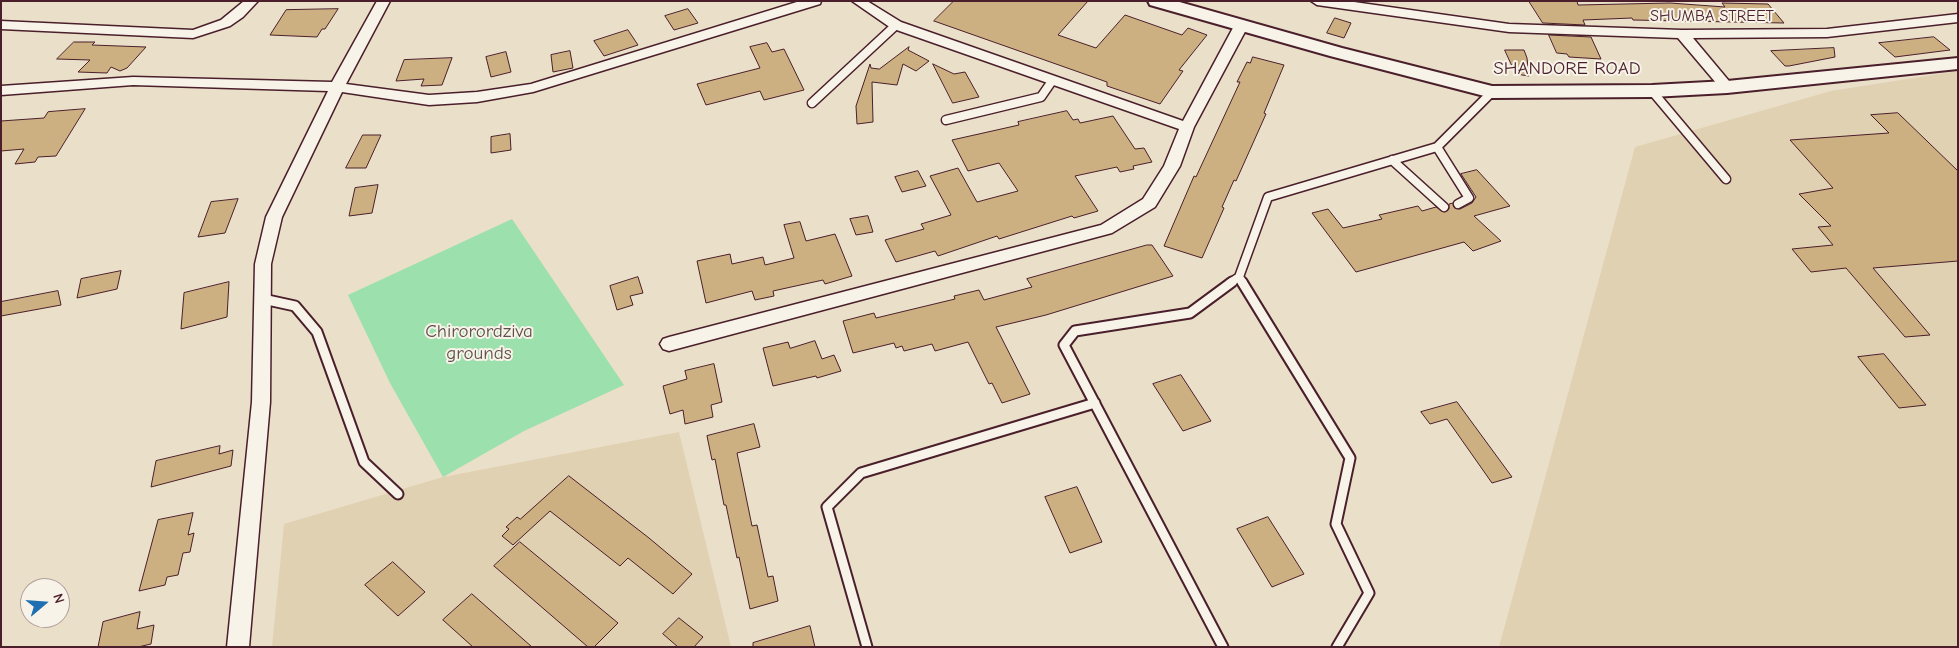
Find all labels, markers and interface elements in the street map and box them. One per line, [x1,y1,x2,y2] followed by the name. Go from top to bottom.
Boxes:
[1650,6,1774,26] street label: SHUMBA STREET
[1493,58,1641,80] street label: SHANDORE ROAD
[425,321,533,365] park label: Chirorordziva grounds
[20,578,70,628] north arrow
[49,592,68,605] text: N

